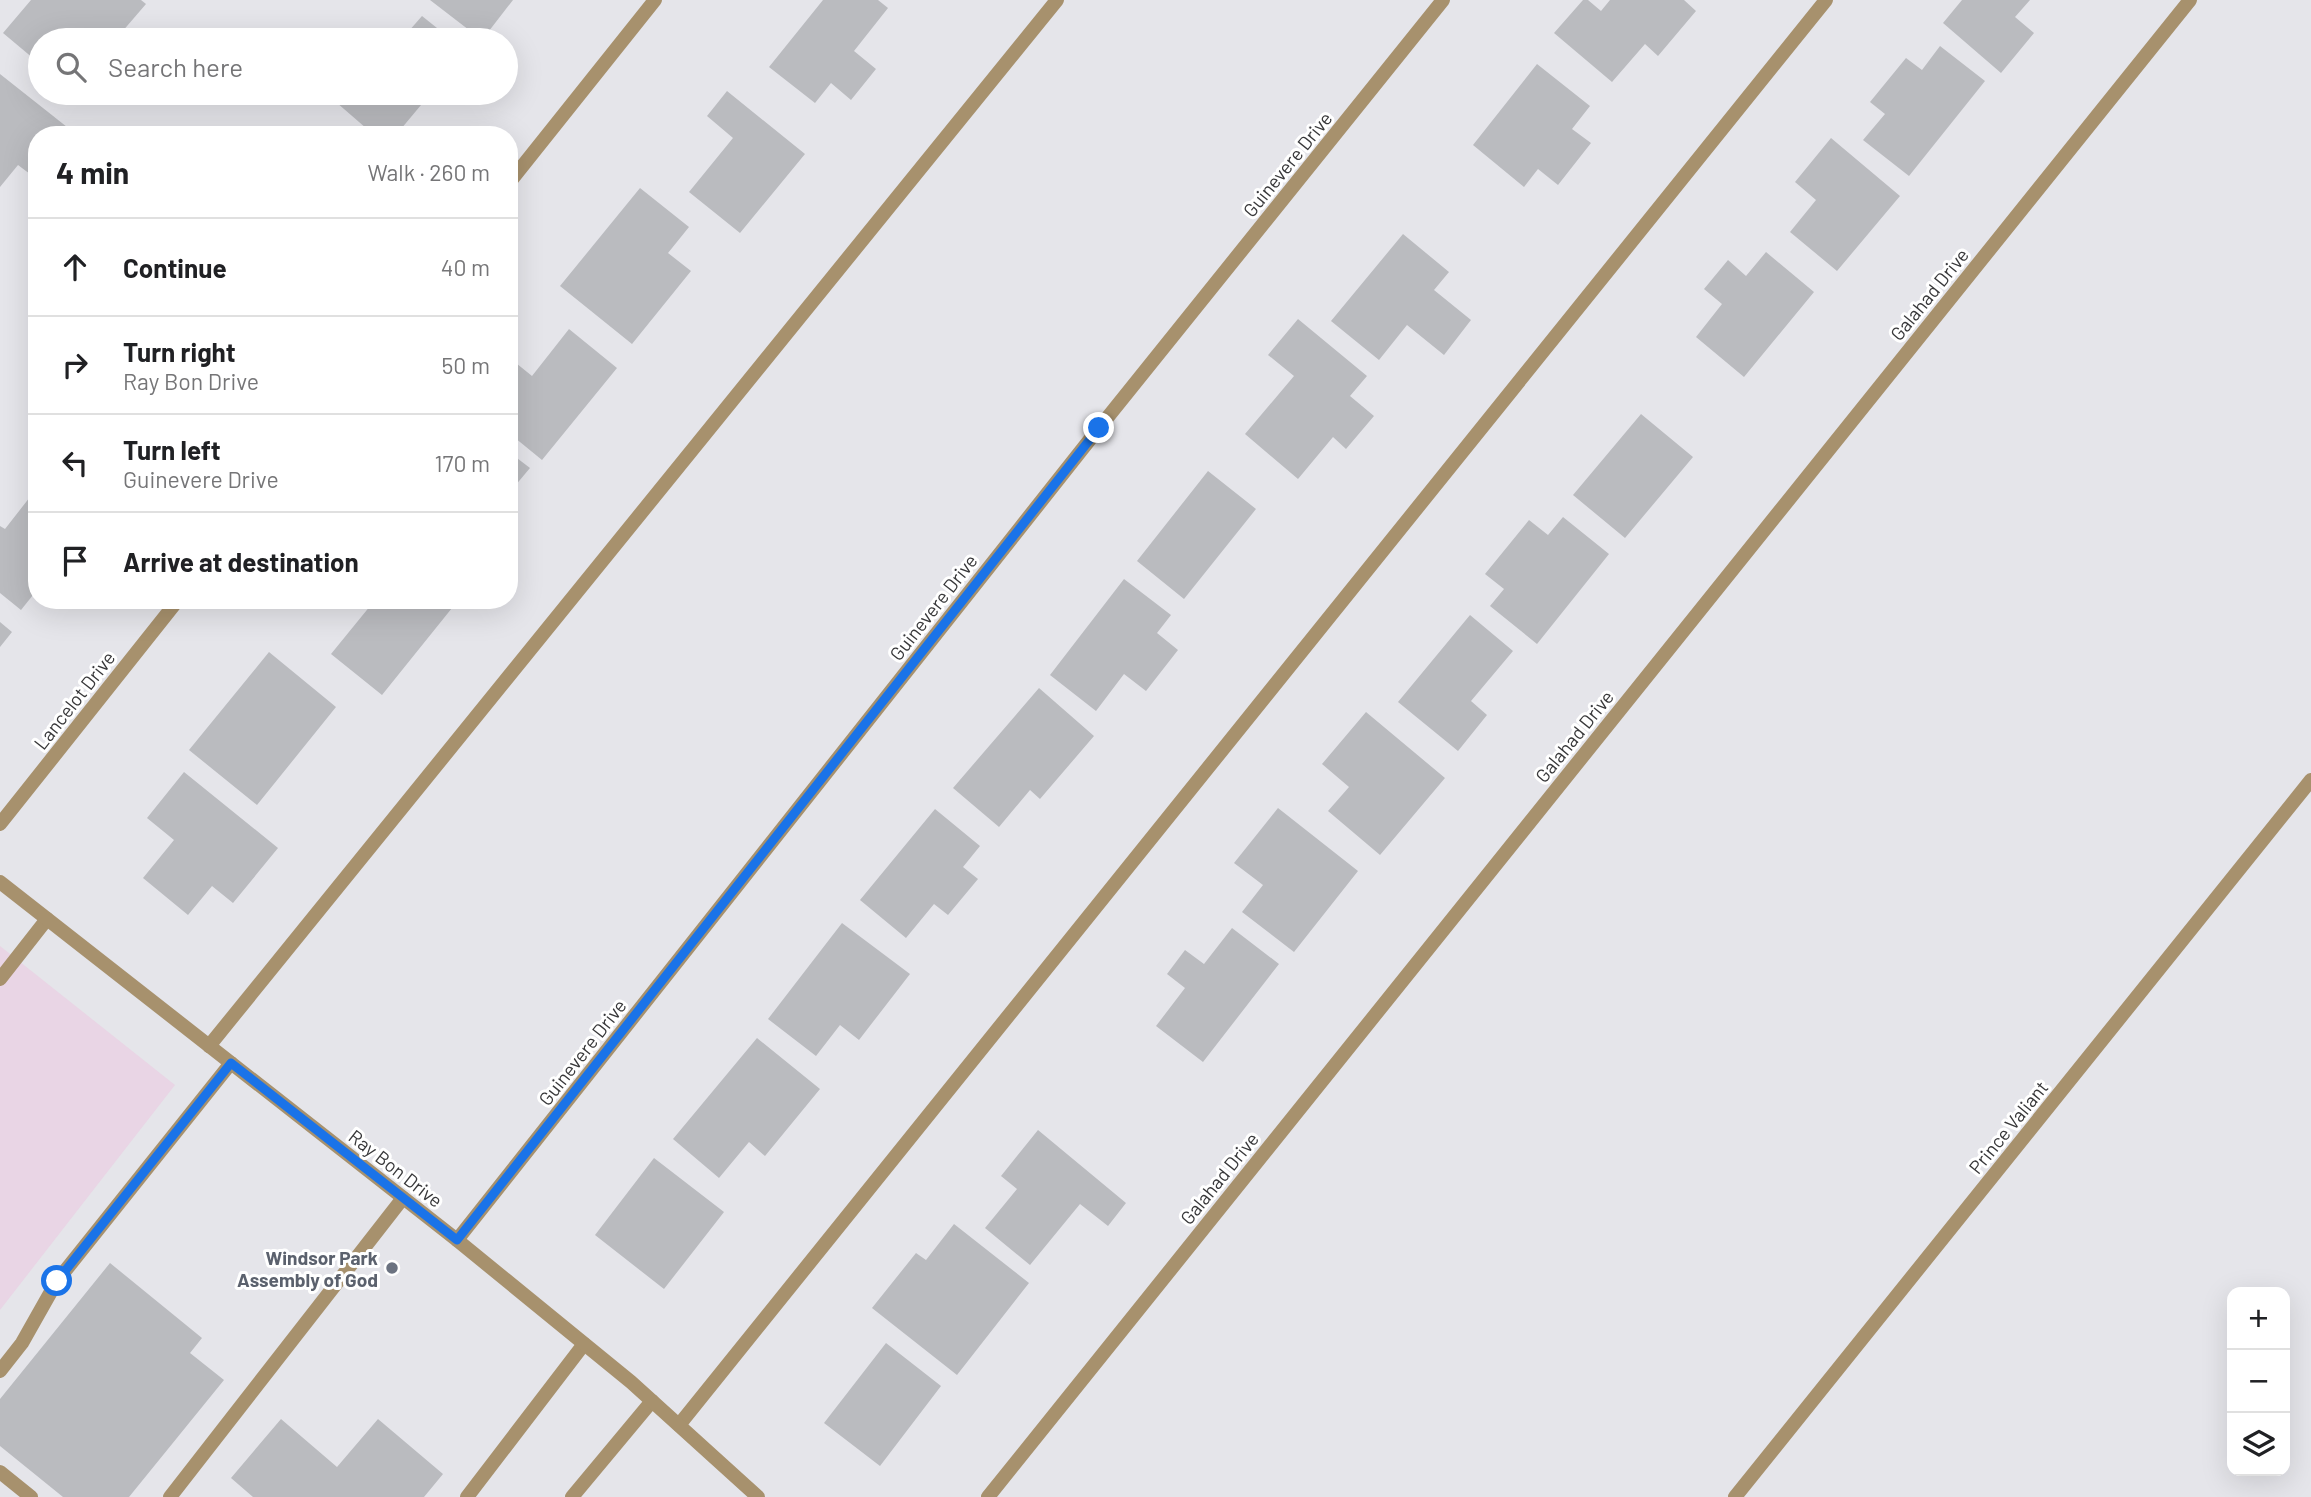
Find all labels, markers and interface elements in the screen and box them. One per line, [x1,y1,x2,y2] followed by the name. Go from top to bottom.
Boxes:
[28,28,518,105] search box
[52,48,90,86] icon: search
[108,51,243,82] text: Search here
[1238,107,1336,221] street label: Guinevere Drive
[56,154,129,190] text: 4 min
[368,158,490,186] text: Walk · 260 m
[1885,243,1973,345] street label: Galahad Drive
[56,248,94,286] icon: ahead
[123,252,227,283] text: Continue
[441,253,490,281] text: 40 m
[123,336,236,367] text: Turn right
[56,346,94,384] icon: right
[442,351,490,379] text: 50 m
[123,367,259,395] text: Ray Bon Drive
[1083,412,1114,443] route end
[123,434,221,465] text: Turn left
[56,444,94,482] icon: left
[434,449,490,477] text: 170 m
[123,465,279,493] text: Guinevere Drive
[56,542,94,580] icon: arrive
[123,546,359,577] text: Arrive at destination
[884,549,982,665] street label: Guinevere Drive
[29,646,119,754] street label: Lancelot Drive
[1530,685,1618,787] street label: Galahad Drive
[533,994,631,1110] street label: Guinevere Drive
[1964,1076,2052,1178] street label: Prince Valiant
[345,1124,447,1212] street label: Ray Bon Drive
[1175,1127,1263,1229] street label: Galahad Drive
[237,1246,378,1291] place label: Windsor Park Assembly of God
[384,1260,400,1276] marker: Windsor Park Assembly of God
[41,1265,72,1296] route start
[2227,1287,2290,1476] map controls
[2227,1287,2290,1350] button: +
[2227,1350,2290,1413] button: −
[2227,1413,2290,1476] button: layers

